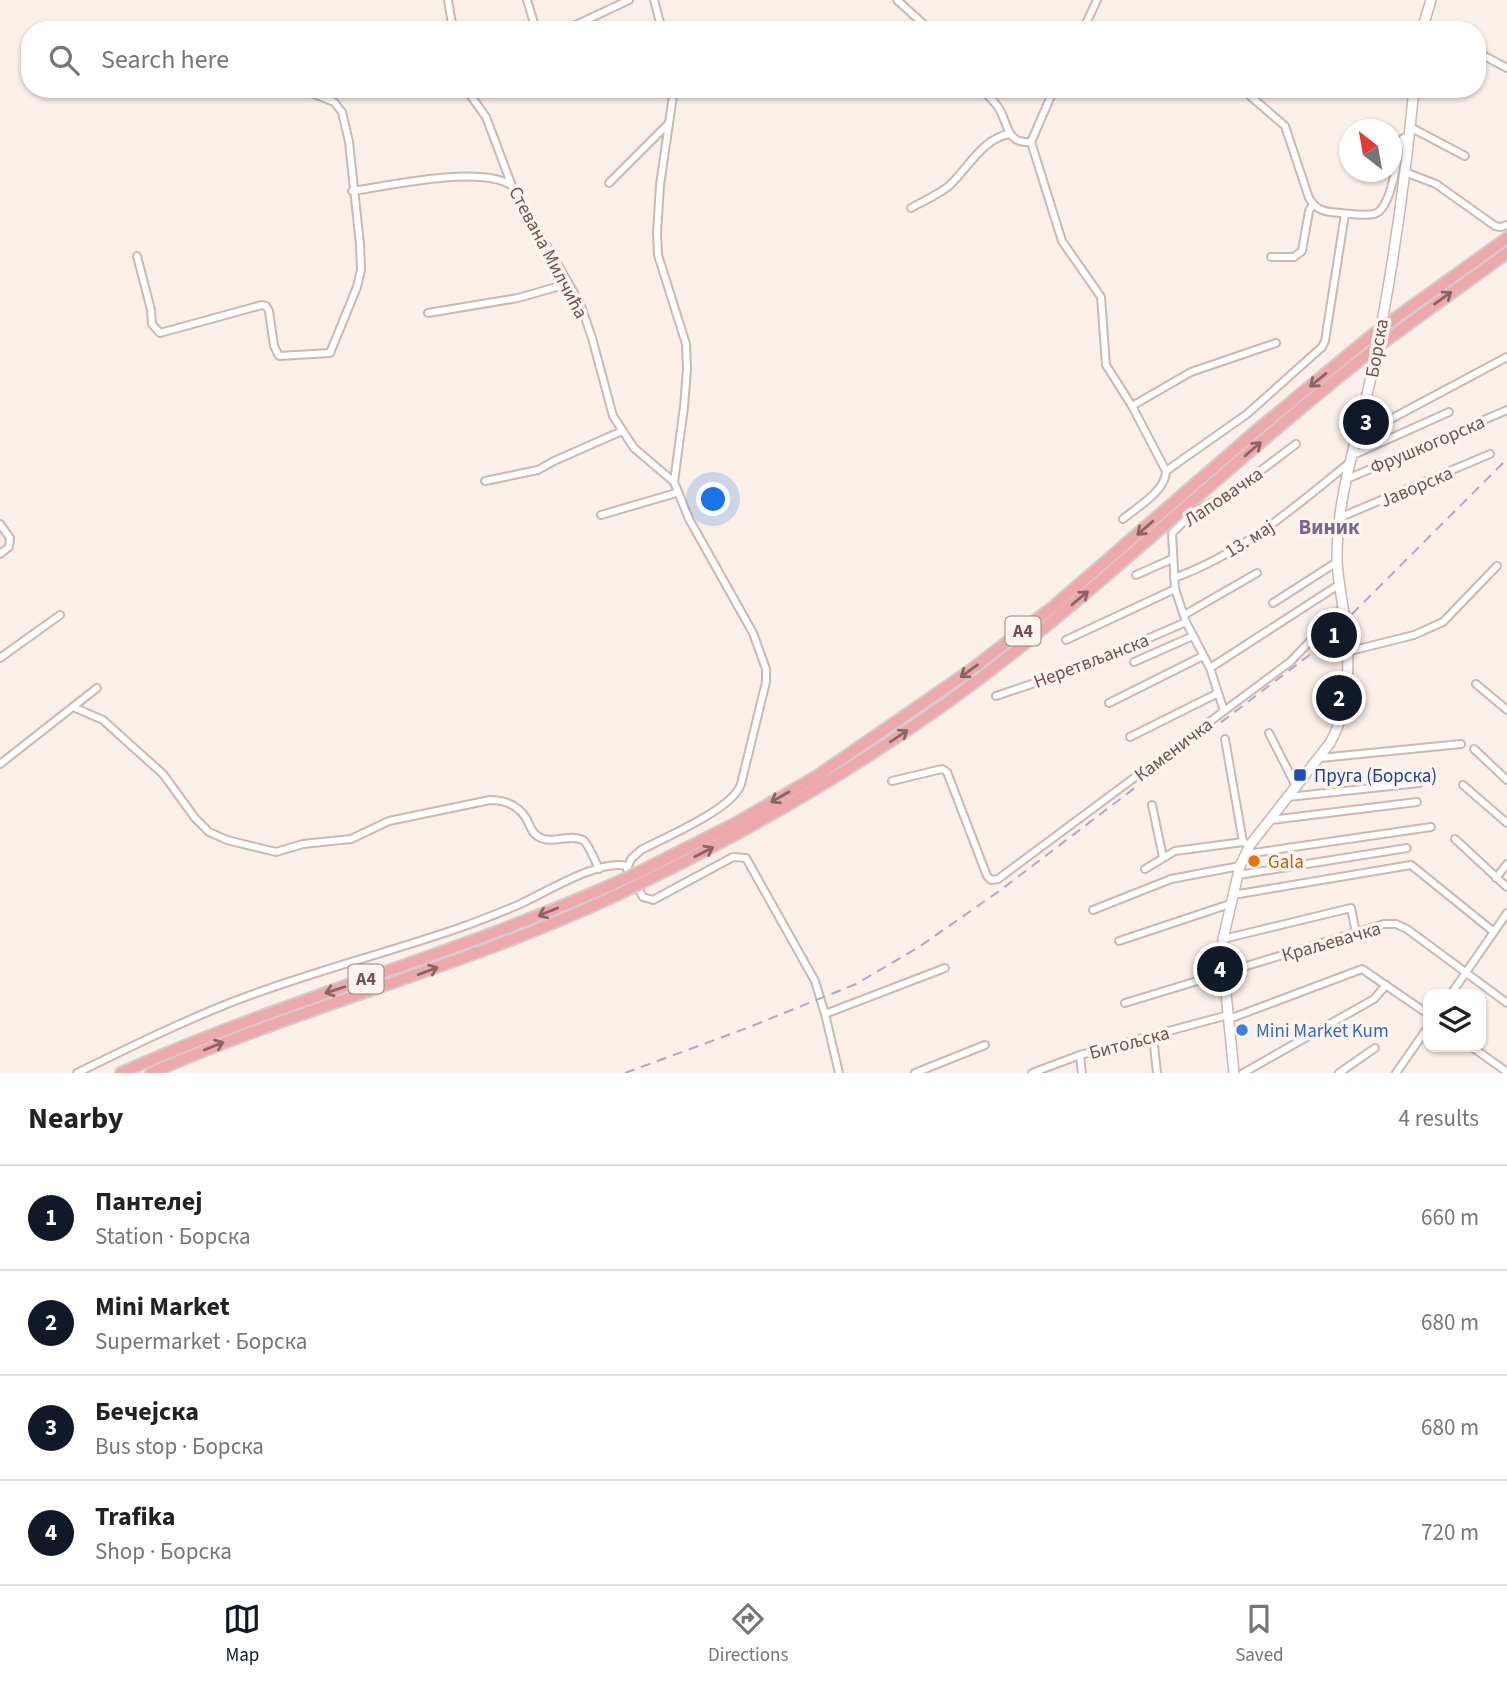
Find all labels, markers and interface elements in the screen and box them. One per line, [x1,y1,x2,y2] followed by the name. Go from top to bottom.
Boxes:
[21,21,1486,98] search box
[45,41,83,79] icon: search
[101,41,229,78] text: Search here
[1339,119,1402,182] north arrow
[501,182,594,324] street label: Стевана Милчића
[1433,291,1452,305] one-way arrow
[1359,317,1396,380] street label: Борска
[1309,372,1327,387] one-way arrow
[1343,396,1389,448] pin: 3
[1366,409,1489,482] street label: Фрушкогорска
[1243,442,1261,457] one-way arrow
[1376,460,1457,515] street label: Јаворска
[1179,461,1269,534] street label: Лаповачка
[696,482,730,516] your location
[1299,512,1360,542] district label: Виник
[1220,514,1280,565] street label: 13. мај
[1136,520,1154,536] one-way arrow
[1071,590,1089,606] one-way arrow
[1311,609,1357,661] pin: 1
[1006,616,1040,646] road number: A4
[1030,627,1153,696] street label: Неретвљанска
[960,664,979,679] one-way arrow
[1316,672,1362,724] pin: 2
[1129,712,1219,789] street label: Каменичка
[889,729,908,743] one-way arrow
[1314,763,1437,790] place label: Пруга (Борска)
[1292,767,1308,783] marker: Пруга (Борска)
[770,790,790,804] one-way arrow
[693,844,714,858] one-way arrow
[1268,849,1304,876] place label: Gala
[1246,853,1262,869] marker: Gala
[538,907,560,920] one-way arrow
[1279,915,1384,969] street label: Краљевачка
[1197,943,1243,995] pin: 4
[348,964,384,994] road number: A4
[417,964,439,976] one-way arrow
[324,985,346,997] one-way arrow
[1423,989,1486,1052] map controls
[1423,989,1486,1052] button: layers
[1256,1018,1389,1045] place label: Mini Market Kum
[1086,1020,1172,1067] street label: Битољска
[1234,1022,1250,1038] marker: Mini Market Kum
[202,1039,224,1052] one-way arrow
[28,1097,123,1140] text: Nearby
[1399,1102,1479,1135] text: 4 results
[95,1183,202,1220] text: Пантелеј
[45,1201,57,1234] text: 1
[1421,1201,1479,1234] text: 660 m
[95,1220,251,1253] text: Station · Борска
[95,1288,230,1325] text: Mini Market
[45,1306,57,1339] text: 2
[1421,1306,1479,1339] text: 680 m
[95,1325,307,1358] text: Supermarket · Борска
[95,1393,199,1430] text: Бечејска
[45,1411,57,1444] text: 3
[1421,1411,1479,1444] text: 680 m
[95,1430,264,1463] text: Bus stop · Борска
[95,1498,175,1535] text: Trafika
[45,1516,57,1549] text: 4
[1421,1516,1479,1549] text: 720 m
[95,1535,232,1568] text: Shop · Борска
[223,1600,261,1669] tab: Map
[708,1600,788,1669] tab: Directions
[1235,1600,1284,1669] tab: Saved

